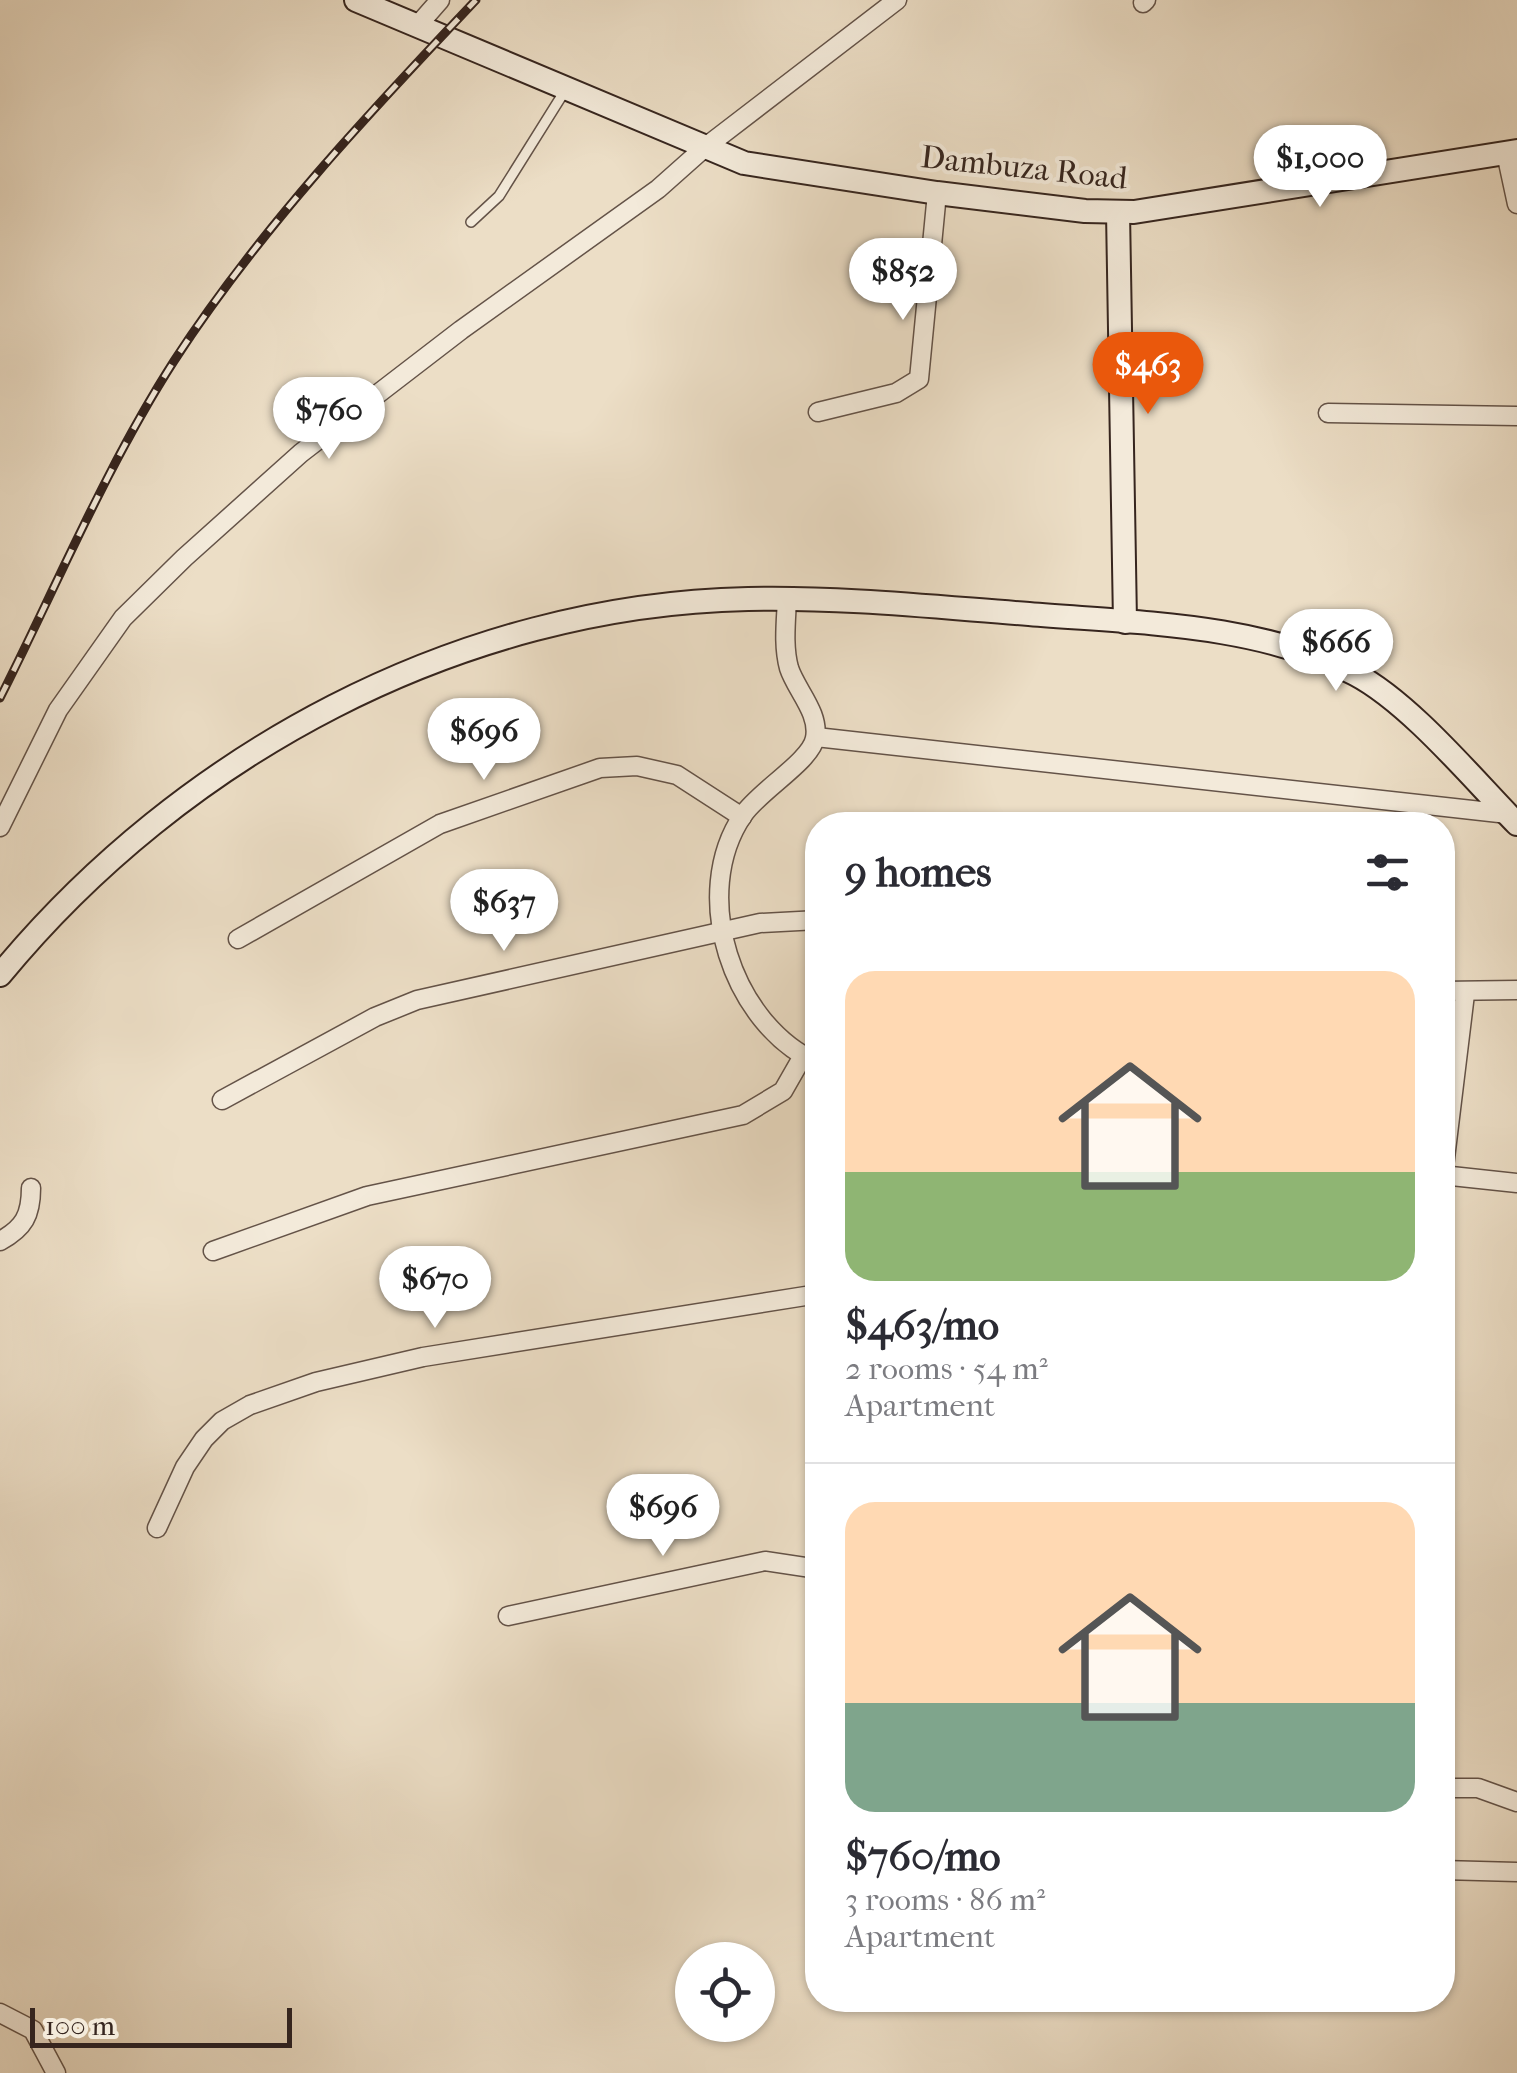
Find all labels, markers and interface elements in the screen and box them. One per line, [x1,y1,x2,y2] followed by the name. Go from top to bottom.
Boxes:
[1239,125,1401,210] pin: $1,000
[919,138,1130,197] street label: Dambuza Road
[1276,139,1364,176] text: $1,000
[844,238,962,323] pin: $852
[871,252,935,289] text: $852
[1089,332,1207,417] pin: $463
[1115,346,1181,383] text: $463
[270,377,388,462] pin: $760
[295,391,363,428] text: $760
[1277,609,1395,694] pin: $666
[1301,623,1371,660] text: $666
[425,698,543,783] pin: $696
[449,712,519,749] text: $696
[1360,845,1415,900] icon: filters
[845,848,992,897] text: 9 homes
[445,869,563,954] pin: $637
[472,883,536,920] text: $637
[1040,1036,1220,1216] icon: home
[376,1246,494,1331] pin: $670
[401,1260,469,1297] text: $670
[845,1301,999,1350] text: $463/mo
[845,1350,1048,1387] text: 2 rooms · 54 m²
[845,1387,995,1424] text: Apartment
[604,1474,722,1559] pin: $696
[628,1488,698,1525] text: $696
[1040,1567,1220,1747] icon: home
[845,1832,1001,1881] text: $760/mo
[845,1881,1045,1918] text: 3 rooms · 86 m²
[845,1918,995,1955] text: Apartment
[675,1942,775,2042] map controls
[675,1942,775,2042] button: locate
[30,2003,292,2048] scale bar
[45,2009,115,2042] text: 100 m

